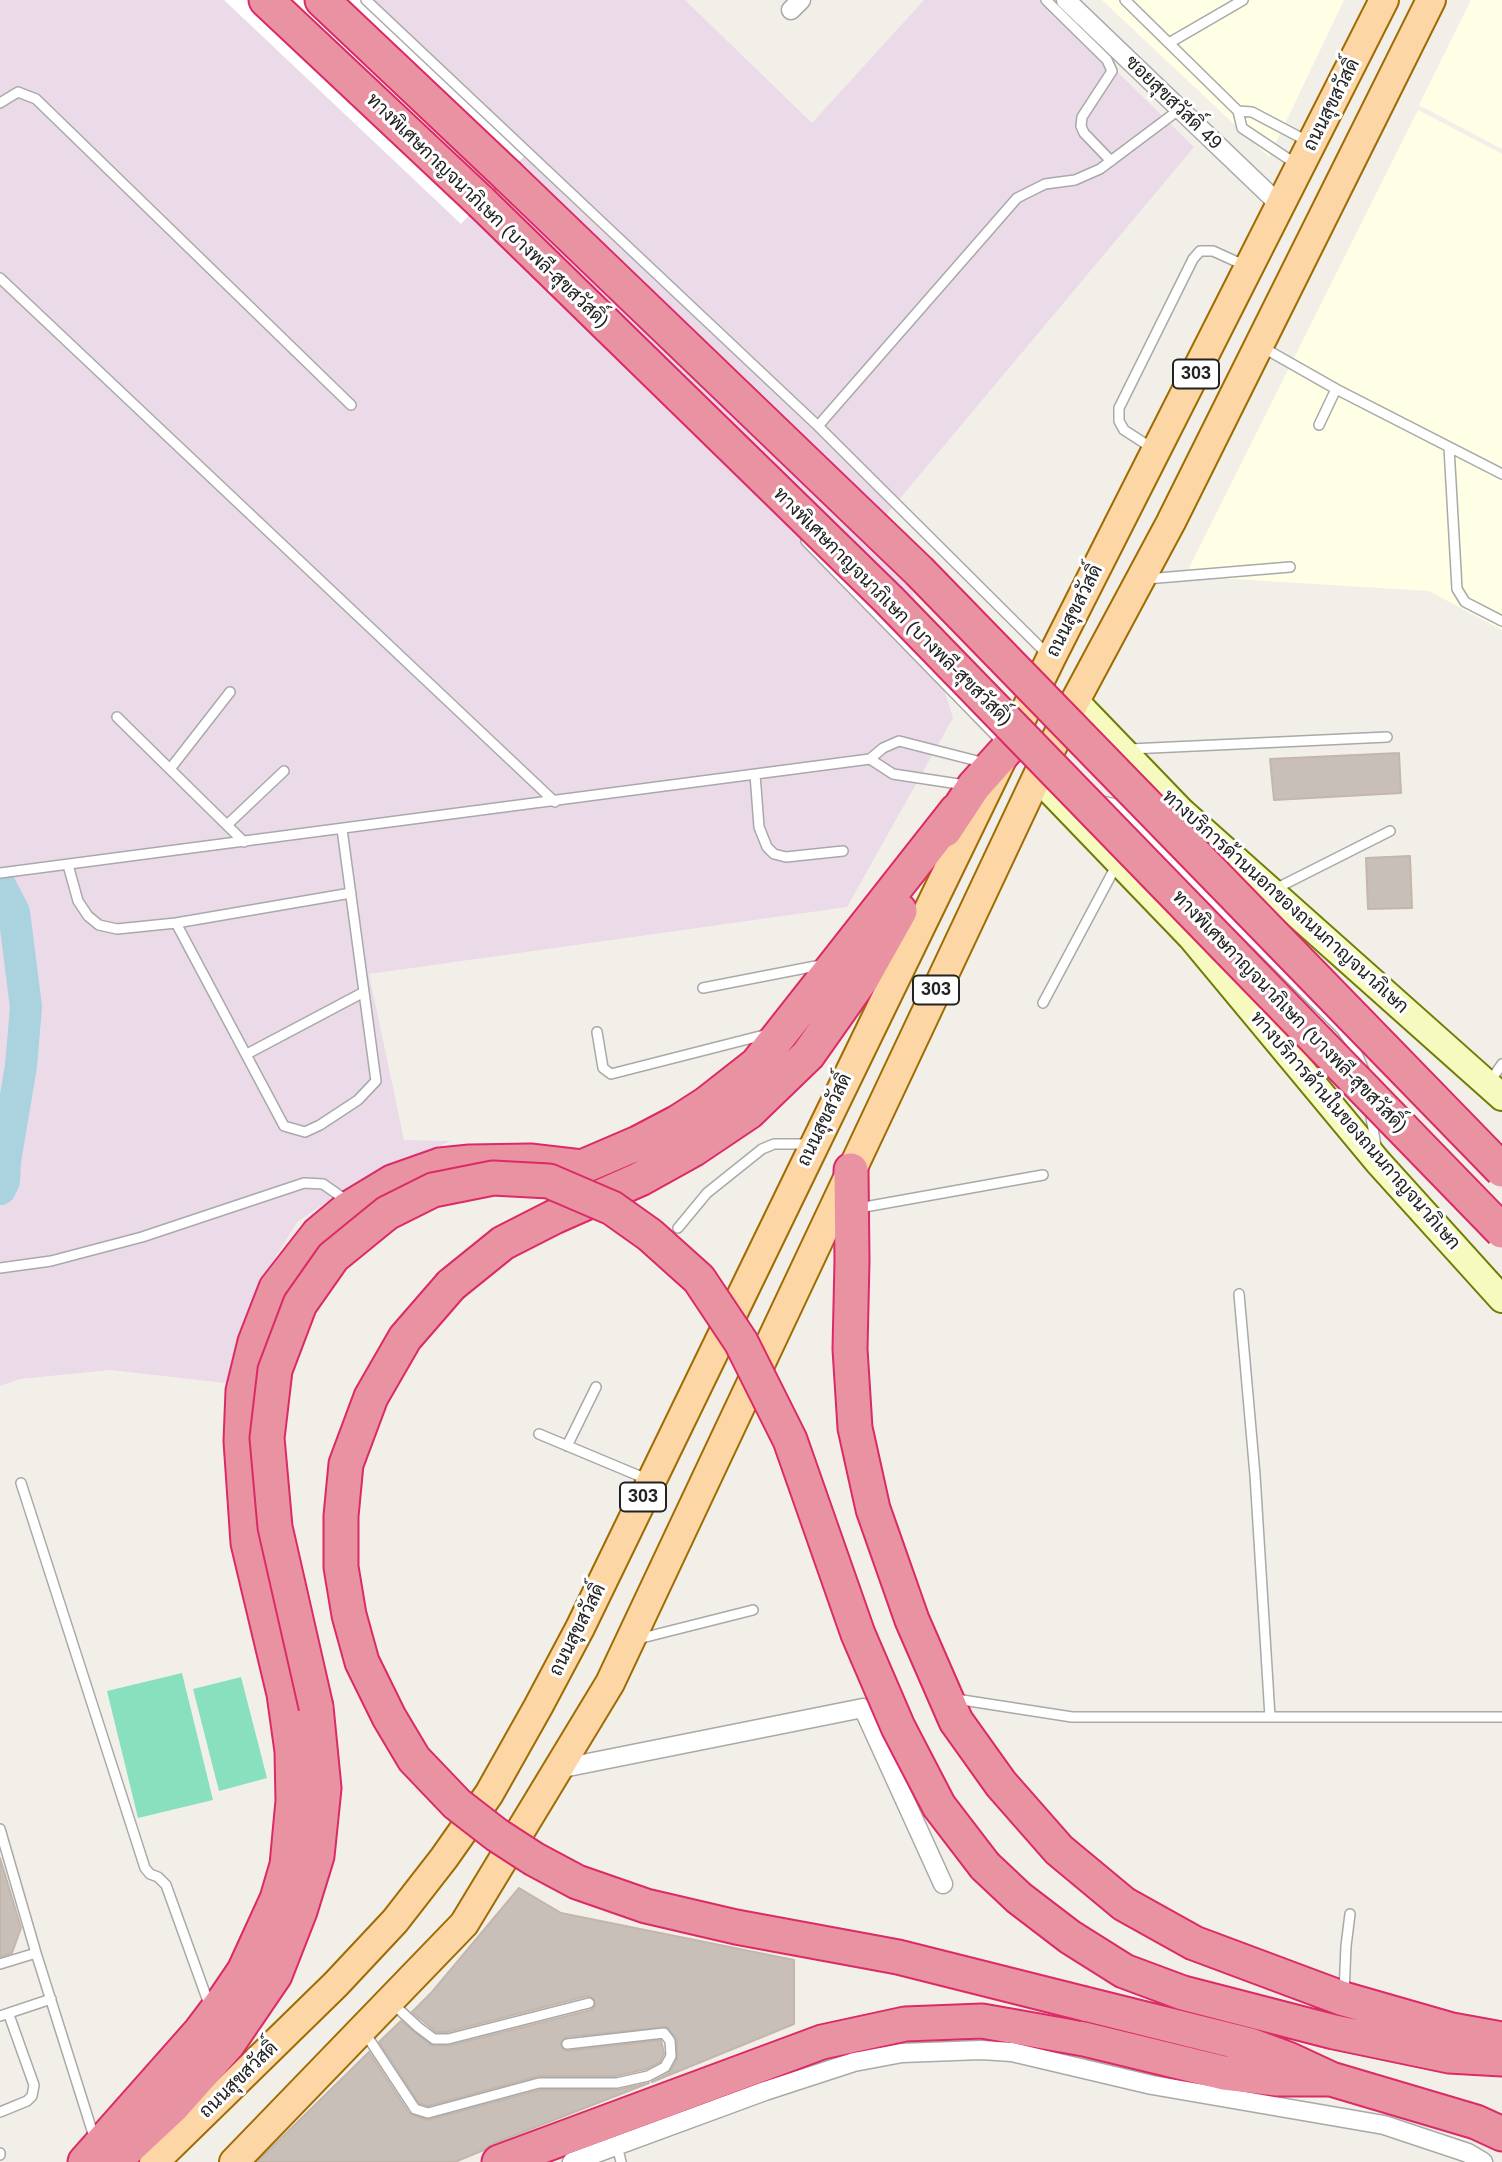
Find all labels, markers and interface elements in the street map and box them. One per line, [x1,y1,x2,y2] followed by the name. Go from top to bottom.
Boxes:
[1120,51,1226,155] street label: ซอยสุขสวัสดิ์ 49
[1299,55,1365,155] street label: ถนนสุขสวัสดิ์
[361,89,613,333] street label: ทางพิเศษกาญจนาภิเษก (บางพลี-สุขสวัสดิ์)
[1173,360,1219,388] road number: 303
[768,483,1016,731] street label: ทางพิเศษกาญจนาภิเษก (บางพลี-สุขสวัสดิ์)
[1042,561,1108,661] street label: ถนนสุขสวัสดิ์
[1157,785,1413,1019] street label: ทางบริการด้านนอกของถนนกาญจนาภิเษก
[1167,886,1411,1138] street label: ทางพิเศษกาญจนาภิเษก (บางพลี-สุขสวัสดิ์)
[913,975,959,1004] road number: 303
[1245,1007,1465,1255] street label: ทางบริการด้านในของถนนกาญจนาภิเษก
[793,1070,857,1170] street label: ถนนสุขสวัสดิ์
[620,1482,666,1512] road number: 303
[545,1580,611,1680] street label: ถนนสุขสวัสดิ์
[195,2037,283,2123] street label: ถนนสุขสวัสดิ์

